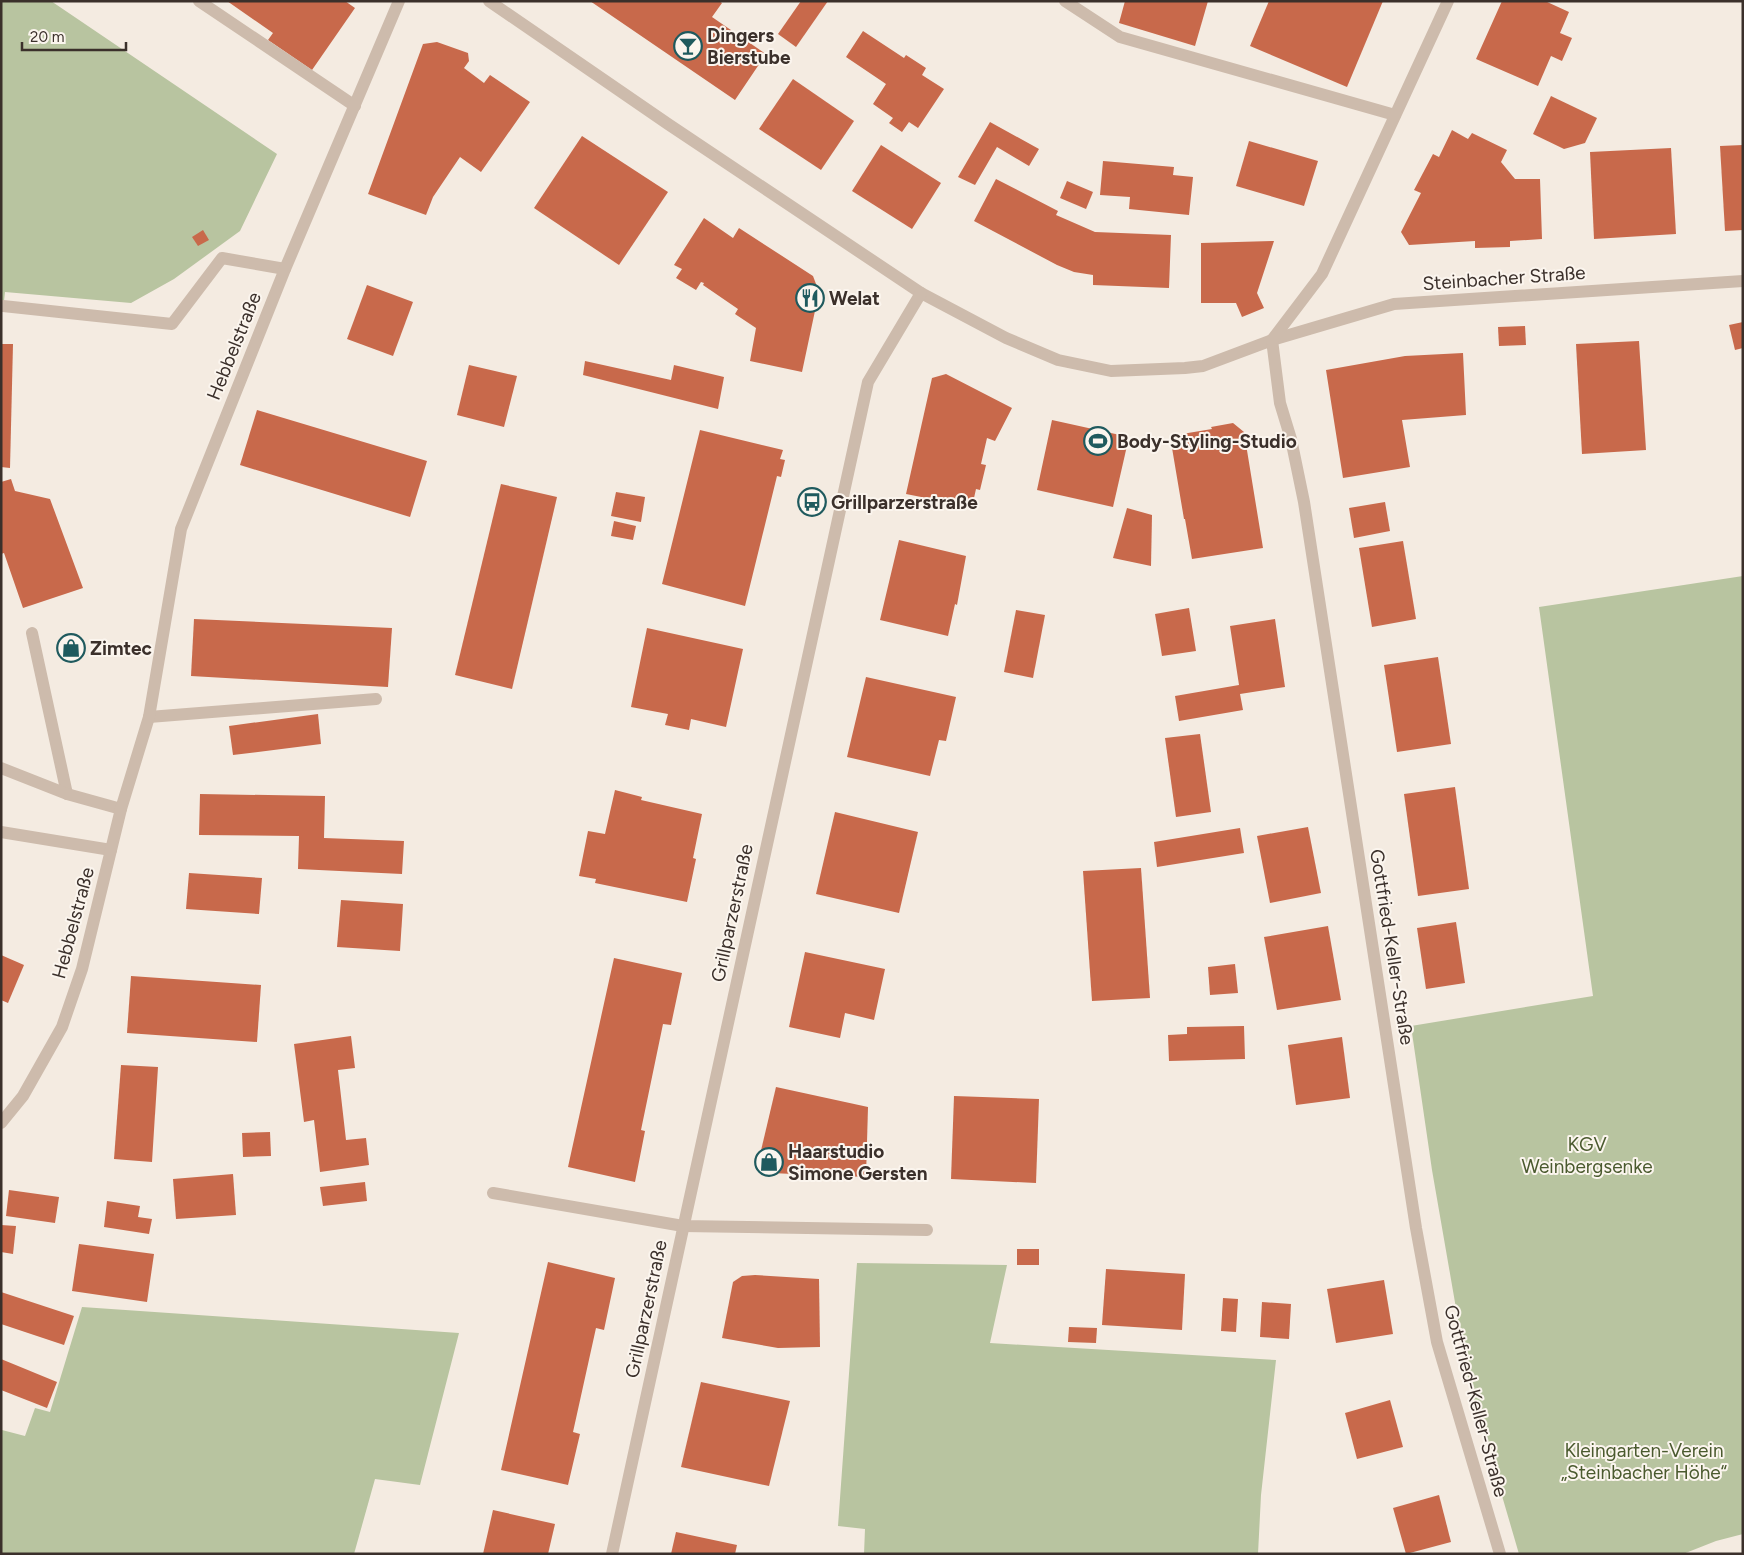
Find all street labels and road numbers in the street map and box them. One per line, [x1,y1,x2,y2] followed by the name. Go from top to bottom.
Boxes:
[1422,261,1586,295] street label: Steinbacher Straße
[202,289,266,403] street label: Hebbelstraße
[706,842,758,984] street label: Grillparzerstraße
[1365,847,1419,1047] street label: Gottfried-Keller-Straße
[47,865,99,981] street label: Hebbelstraße
[620,1238,672,1380] street label: Grillparzerstraße
[1439,1302,1513,1500] street label: Gottfried-Keller-Straße

